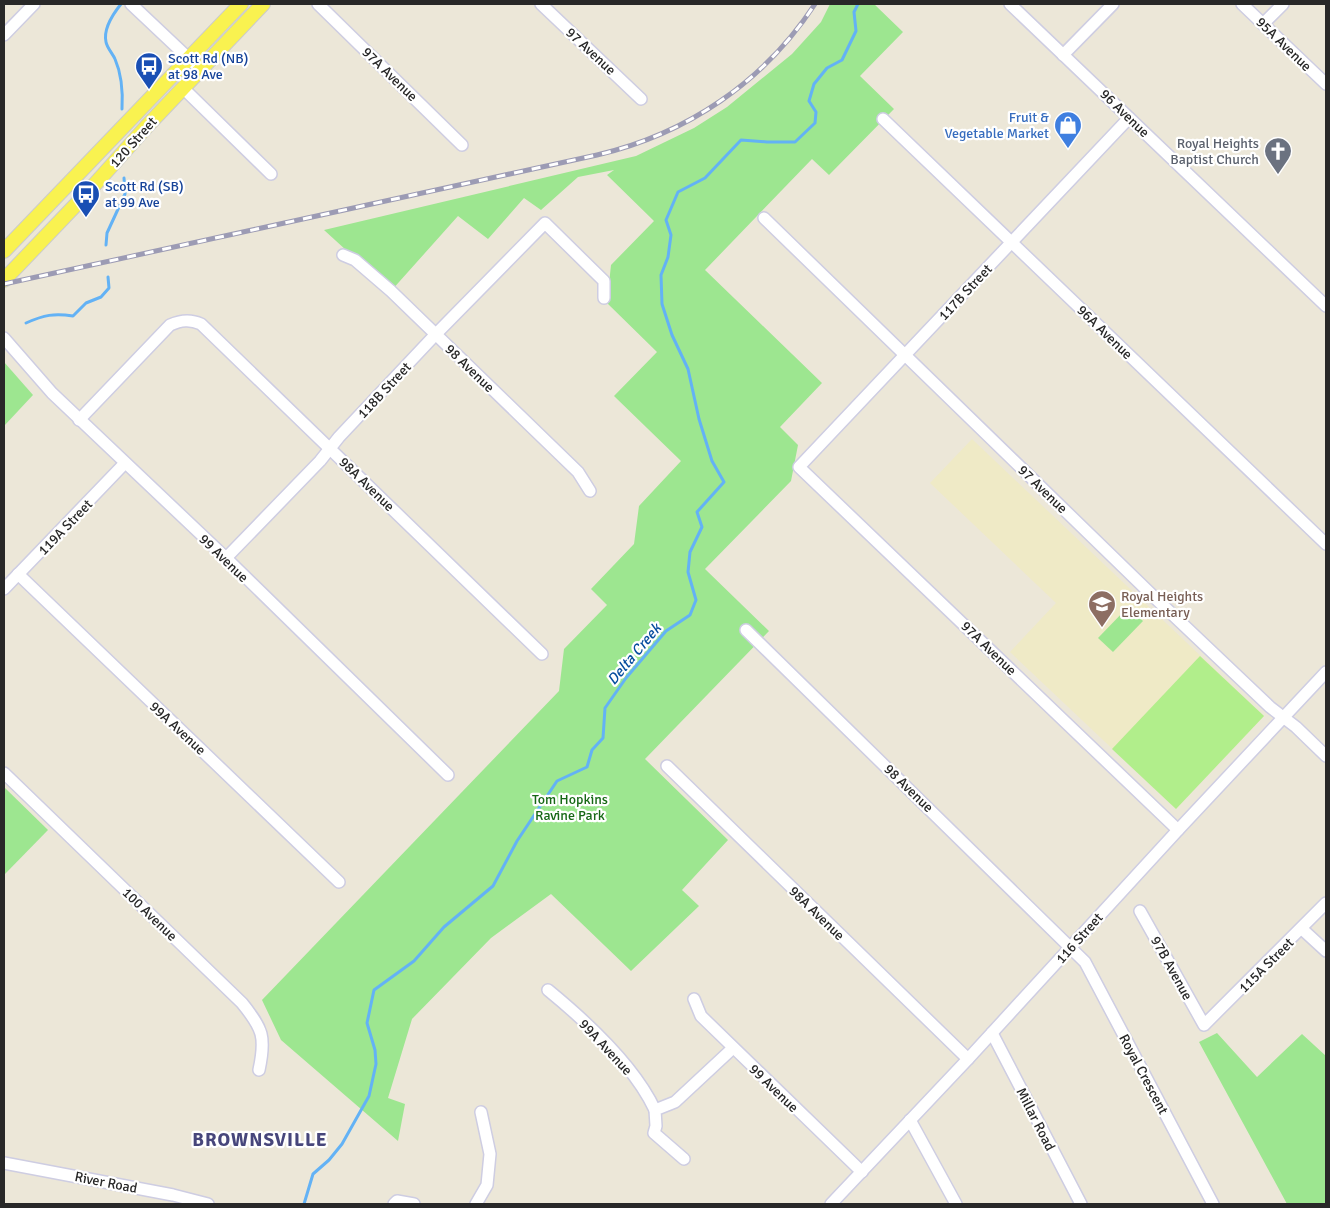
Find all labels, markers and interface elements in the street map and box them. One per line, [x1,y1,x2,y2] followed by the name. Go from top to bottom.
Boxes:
[1252,14,1315,75] street label: 95A Avenue
[562,24,619,79] street label: 97 Avenue
[358,44,421,105] street label: 97A Avenue
[168,50,248,83] place label: Scott Rd (NB) at 98 Ave
[134,51,164,90] bus stop icon: Scott Rd (NB) at 98 Ave
[1096,86,1153,141] street label: 96 Avenue
[945,109,1049,142] place label: Fruit & Vegetable Market
[1053,110,1083,149] shop icon: Fruit & Vegetable Market
[106,113,161,171] street label: 120 Street
[1170,135,1259,168] place label: Royal Heights Baptist Church
[1263,136,1293,175] church icon: Royal Heights Baptist Church
[105,178,184,211] place label: Scott Rd (SB) at 99 Ave
[71,179,101,218] bus stop icon: Scott Rd (SB) at 99 Ave
[935,261,996,324] street label: 117B Street
[1073,302,1136,363] street label: 96A Avenue
[441,341,498,396] street label: 98 Avenue
[354,359,415,422] street label: 118B Street
[335,454,398,515] street label: 98A Avenue
[1014,462,1071,517] street label: 97 Avenue
[35,496,96,559] street label: 119A Street
[195,531,252,586] street label: 99 Avenue
[1121,588,1203,621] place label: Royal Heights Elementary
[1087,589,1117,628] school or university icon: Royal Heights Elementary
[957,618,1020,679] street label: 97A Avenue
[603,619,666,688] water label: Delta Creek
[146,698,209,759] street label: 99A Avenue
[880,761,937,816] street label: 98 Avenue
[532,791,608,824] park label: Tom Hopkins Ravine Park
[785,883,848,944] street label: 98A Avenue
[119,884,181,945] street label: 100 Avenue
[1052,909,1107,967] street label: 116 Street
[1147,933,1196,1003] street label: 97B Avenue
[1235,934,1297,996] street label: 115A Street
[575,1016,636,1079] street label: 99A Avenue
[1115,1031,1172,1117] street label: Royal Crescent
[745,1061,802,1116] street label: 99 Avenue
[1012,1085,1059,1154] street label: Millar Road
[192,1128,328,1152] district label: BROWNSVILLE
[73,1168,139,1197] street label: River Road

